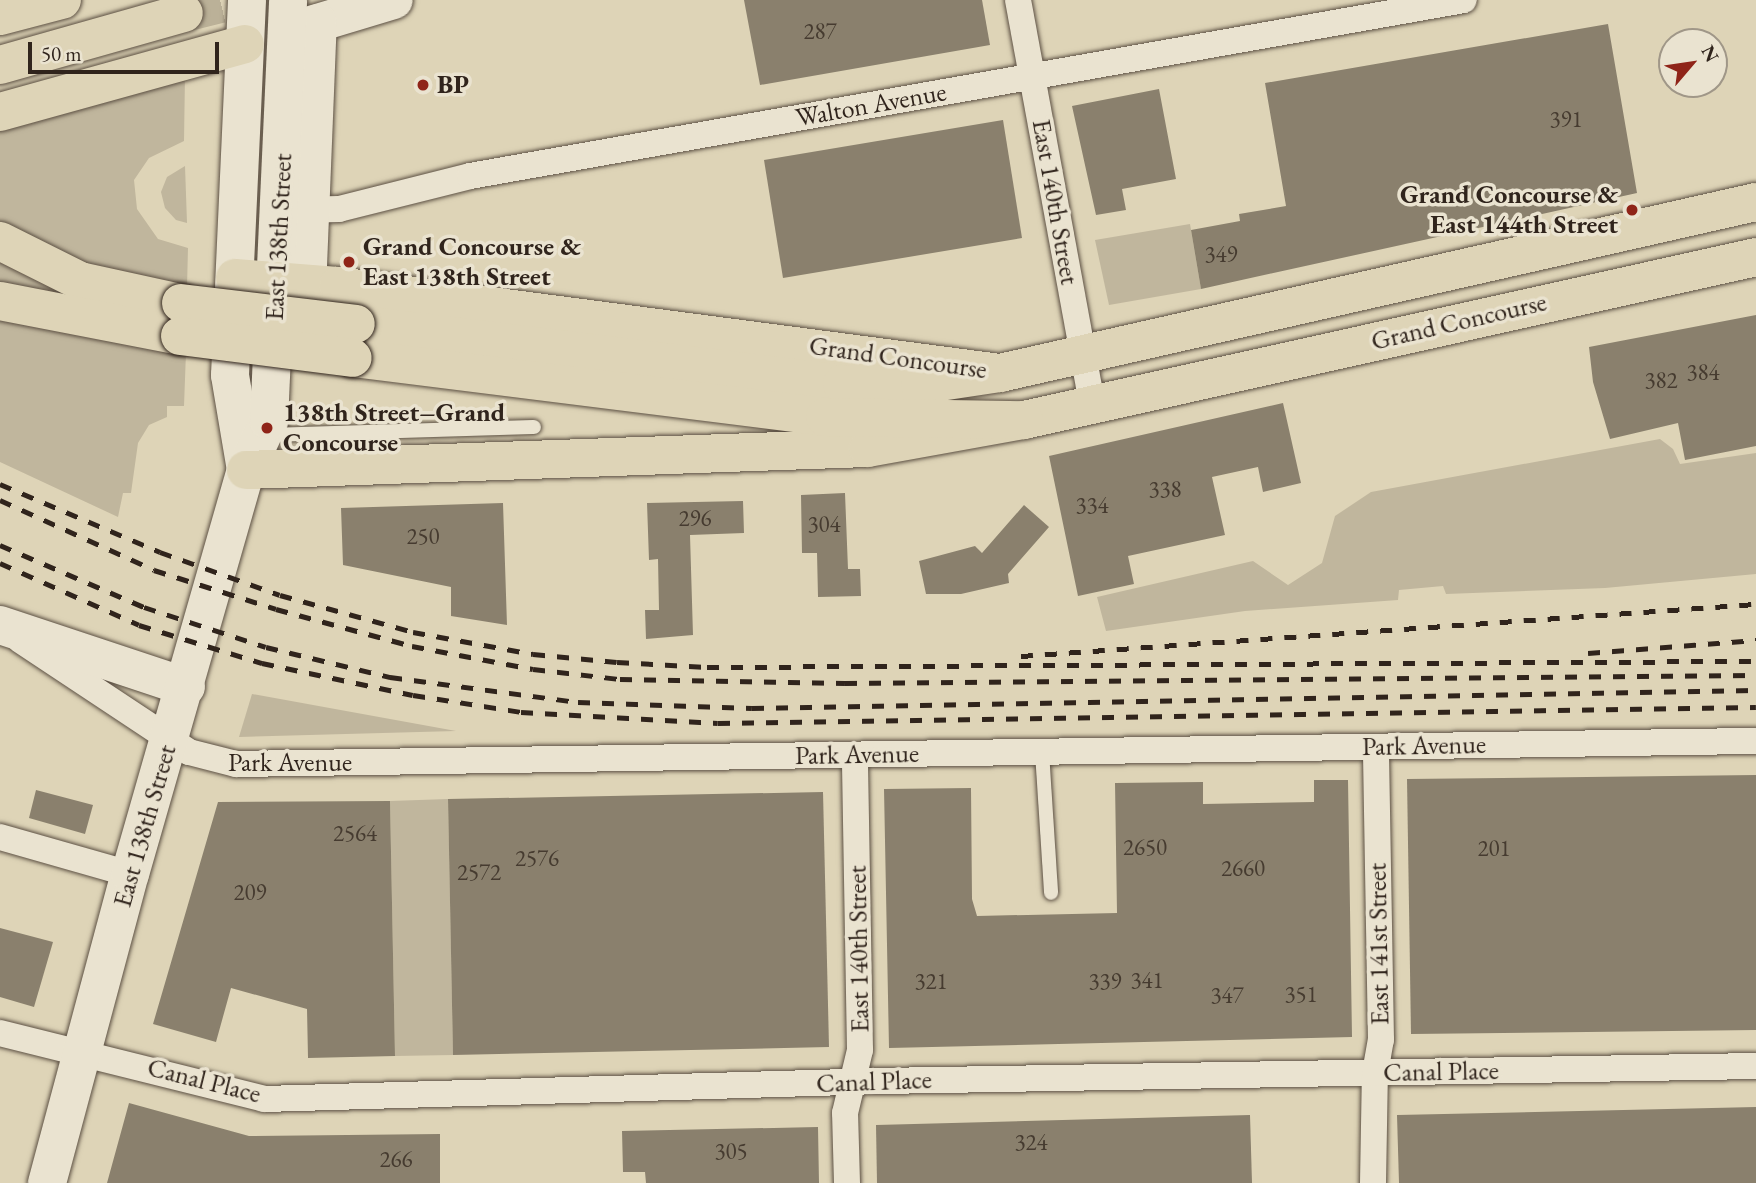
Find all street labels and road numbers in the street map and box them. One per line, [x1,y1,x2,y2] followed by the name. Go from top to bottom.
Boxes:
[793,76,949,134] street label: Walton Avenue
[1025,117,1085,287] street label: East 140th Street
[259,153,299,321] street label: East 138th Street
[1368,287,1550,357] street label: Grand Concourse
[807,330,989,386] street label: Grand Concourse
[1362,729,1486,763] street label: Park Avenue
[795,738,919,772] street label: Park Avenue
[107,741,183,911] street label: East 138th Street
[228,747,352,779] street label: Park Avenue
[1362,863,1396,1025] street label: East 141st Street
[842,865,876,1033] street label: East 140th Street
[144,1052,264,1110] street label: Canal Place
[1383,1055,1499,1089] street label: Canal Place
[816,1064,932,1100] street label: Canal Place

